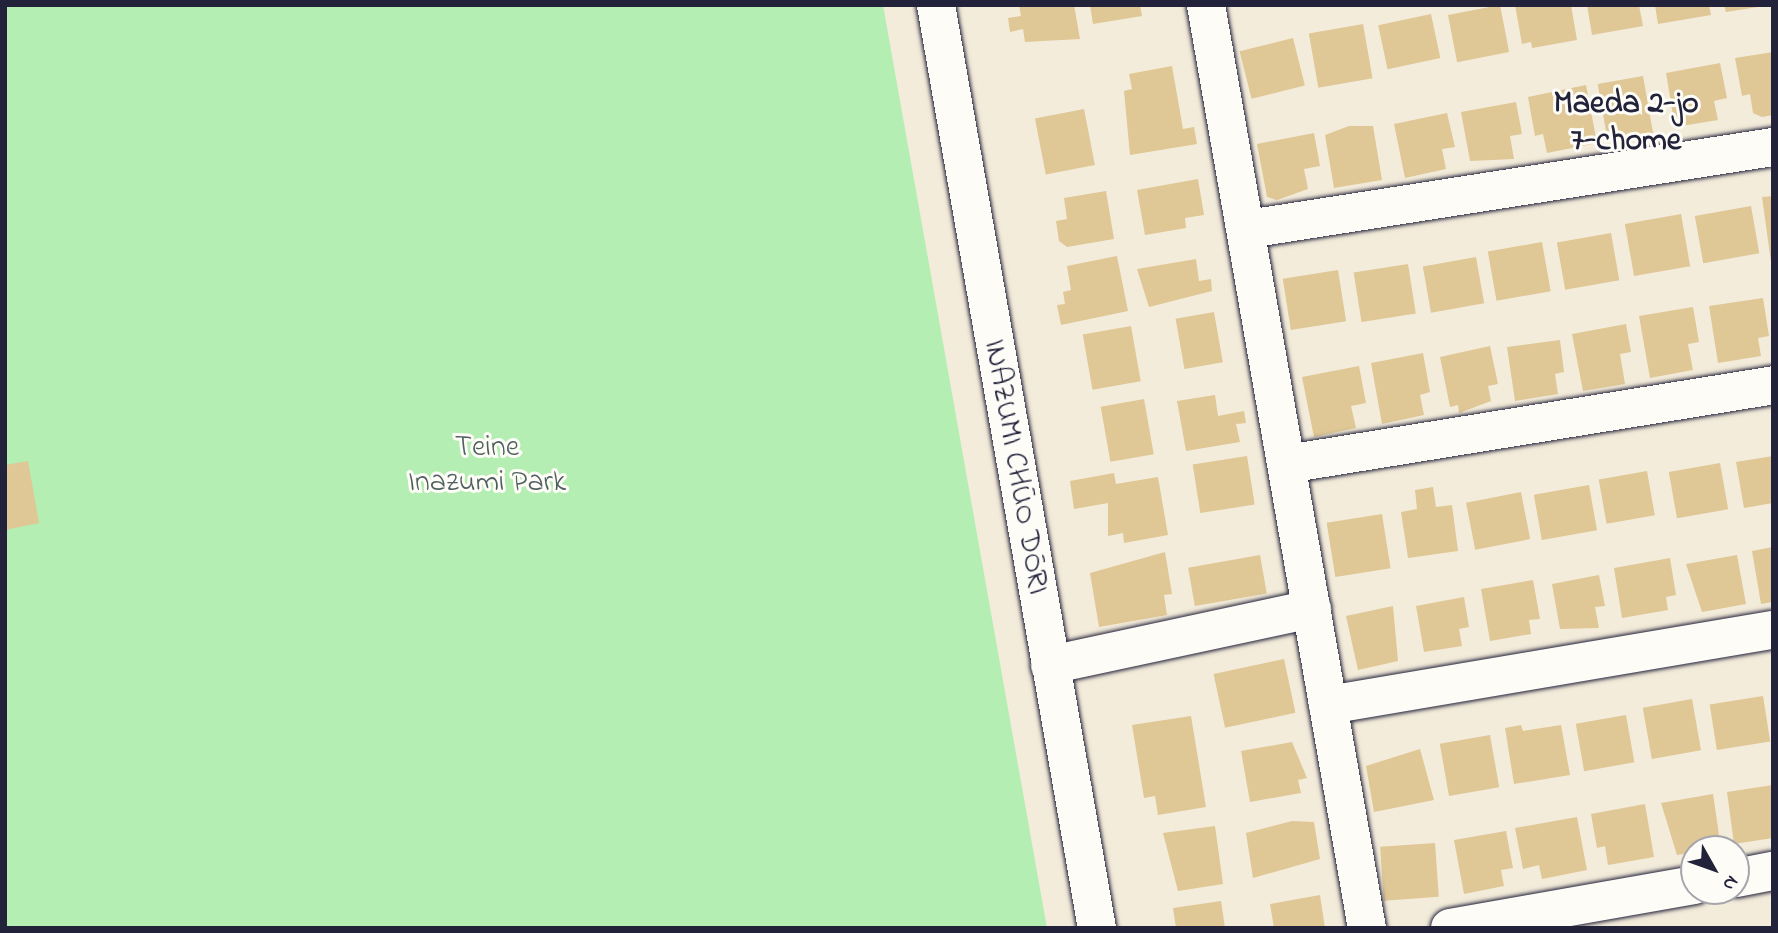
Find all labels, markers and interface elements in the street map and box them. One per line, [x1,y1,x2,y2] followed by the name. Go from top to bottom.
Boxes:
[1553,87,1699,162] district label: Maeda 2-jo 7-chome
[975,337,1055,597] street label: INAZUMI CHŪO DŌRI
[408,430,566,500] park label: Teine Inazumi Park
[1680,835,1750,905] north arrow
[1715,869,1744,896] text: N

